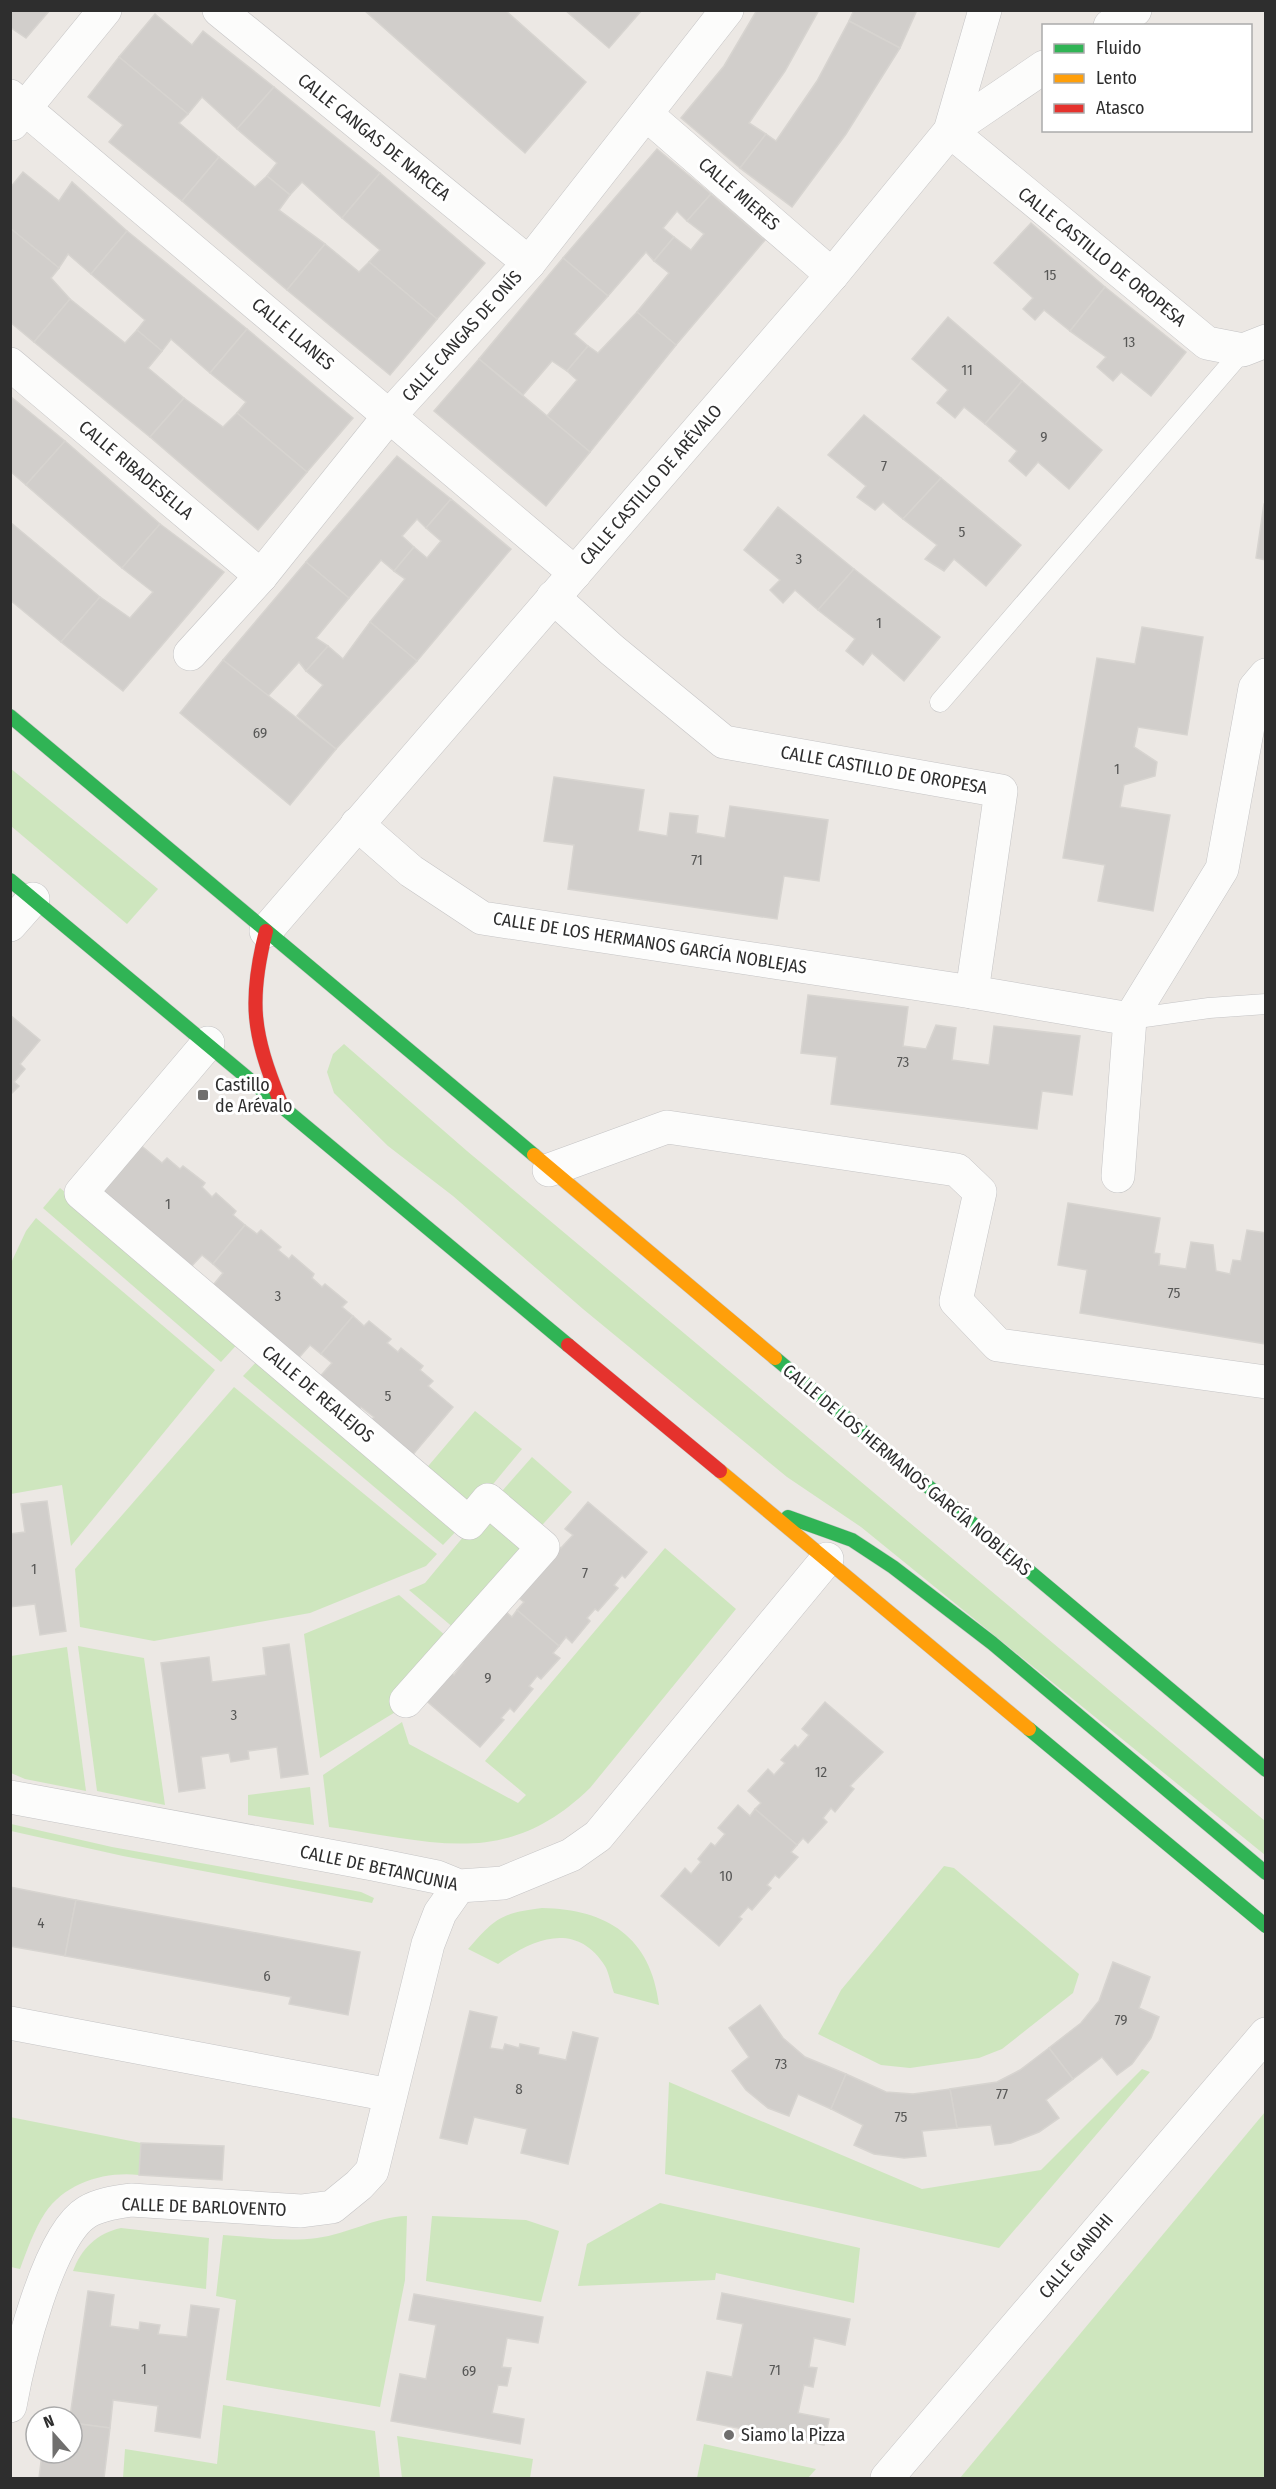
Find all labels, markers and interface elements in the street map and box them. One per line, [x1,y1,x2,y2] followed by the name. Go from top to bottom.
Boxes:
[1042,24,1252,132] legend
[1096,37,1142,59] text: Fluido
[1096,67,1137,89] text: Lento
[293,69,455,206] street label: CALLE CANGAS DE NARCEA
[1096,97,1144,119] text: Atasco
[694,153,784,235] street label: CALLE MIERES
[1014,183,1191,332] street label: CALLE CASTILLO DE OROPESA
[397,265,527,406] street label: CALLE CANGAS DE ONÍS
[1044,266,1056,284] house number: 15
[247,293,339,375] street label: CALLE LLANES
[1123,333,1136,351] house number: 13
[961,361,973,379] house number: 11
[574,399,727,570] street label: CALLE CASTILLO DE ARÉVALO
[74,416,198,525] street label: CALLE RIBADESELLA
[1040,428,1048,446] house number: 9
[881,457,887,475] house number: 7
[959,523,966,541] house number: 5
[796,550,803,568] house number: 3
[876,614,882,632] house number: 1
[253,724,267,742] house number: 69
[779,741,990,799] street label: CALLE CASTILLO DE OROPESA
[1114,760,1120,778] house number: 1
[691,851,703,869] house number: 71
[491,906,809,979] street label: CALLE DE LOS HERMANOS GARCÍA NOBLEJAS
[897,1053,910,1071] house number: 73
[215,1074,292,1117] place label: Castillo de Arévalo
[196,1088,210,1102] marker: Castillo de Arévalo
[165,1195,171,1213] house number: 1
[1168,1284,1180,1302] house number: 75
[275,1287,282,1305] house number: 3
[257,1341,379,1447] street label: CALLE DE REALEJOS
[778,1359,1036,1581] street label: CALLE DE LOS HERMANOS GARCÍA NOBLEJAS
[385,1387,392,1405] house number: 5
[31,1560,37,1578] house number: 1
[582,1564,588,1582] house number: 7
[484,1669,492,1687] house number: 9
[231,1706,238,1724] house number: 3
[815,1763,828,1781] house number: 12
[298,1840,461,1896] street label: CALLE DE BETANCUNIA
[719,1867,733,1885] house number: 10
[37,1914,45,1932] house number: 4
[263,1967,271,1985] house number: 6
[1114,2011,1128,2029] house number: 79
[775,2055,788,2073] house number: 73
[515,2080,523,2098] house number: 8
[996,2085,1008,2103] house number: 77
[895,2108,907,2126] house number: 75
[121,2193,287,2221] street label: CALLE DE BARLOVENTO
[1034,2209,1118,2303] street label: CALLE GANDHI
[141,2360,147,2378] house number: 1
[769,2361,781,2379] house number: 71
[462,2362,476,2380] house number: 69
[24,2405,84,2465] north arrow
[41,2411,57,2432] text: N
[741,2424,845,2446] place label: Siamo la Pizza
[722,2428,736,2442] marker: Siamo la Pizza

